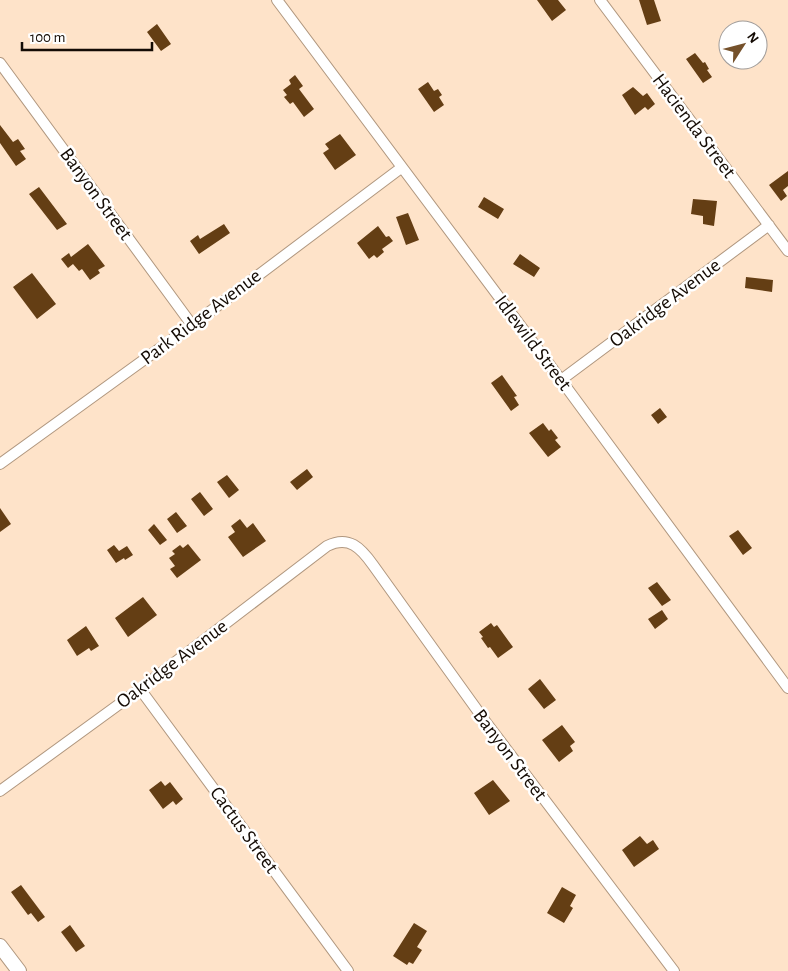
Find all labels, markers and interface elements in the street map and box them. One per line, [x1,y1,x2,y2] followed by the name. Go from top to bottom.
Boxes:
[22,20,152,52] scale bar
[718,20,768,70] north arrow
[30,30,65,45] text: 100 m
[744,30,761,46] text: N
[649,70,740,182] street label: Hacienda Street
[56,144,136,244] street label: Banyon Street
[606,255,724,351] street label: Oakridge Avenue
[137,265,265,369] street label: Park Ridge Avenue
[491,292,576,395] street label: Idlewild Street
[113,616,231,712] street label: Oakridge Avenue
[469,706,551,805] street label: Banyon Street
[206,783,282,878] street label: Cactus Street

